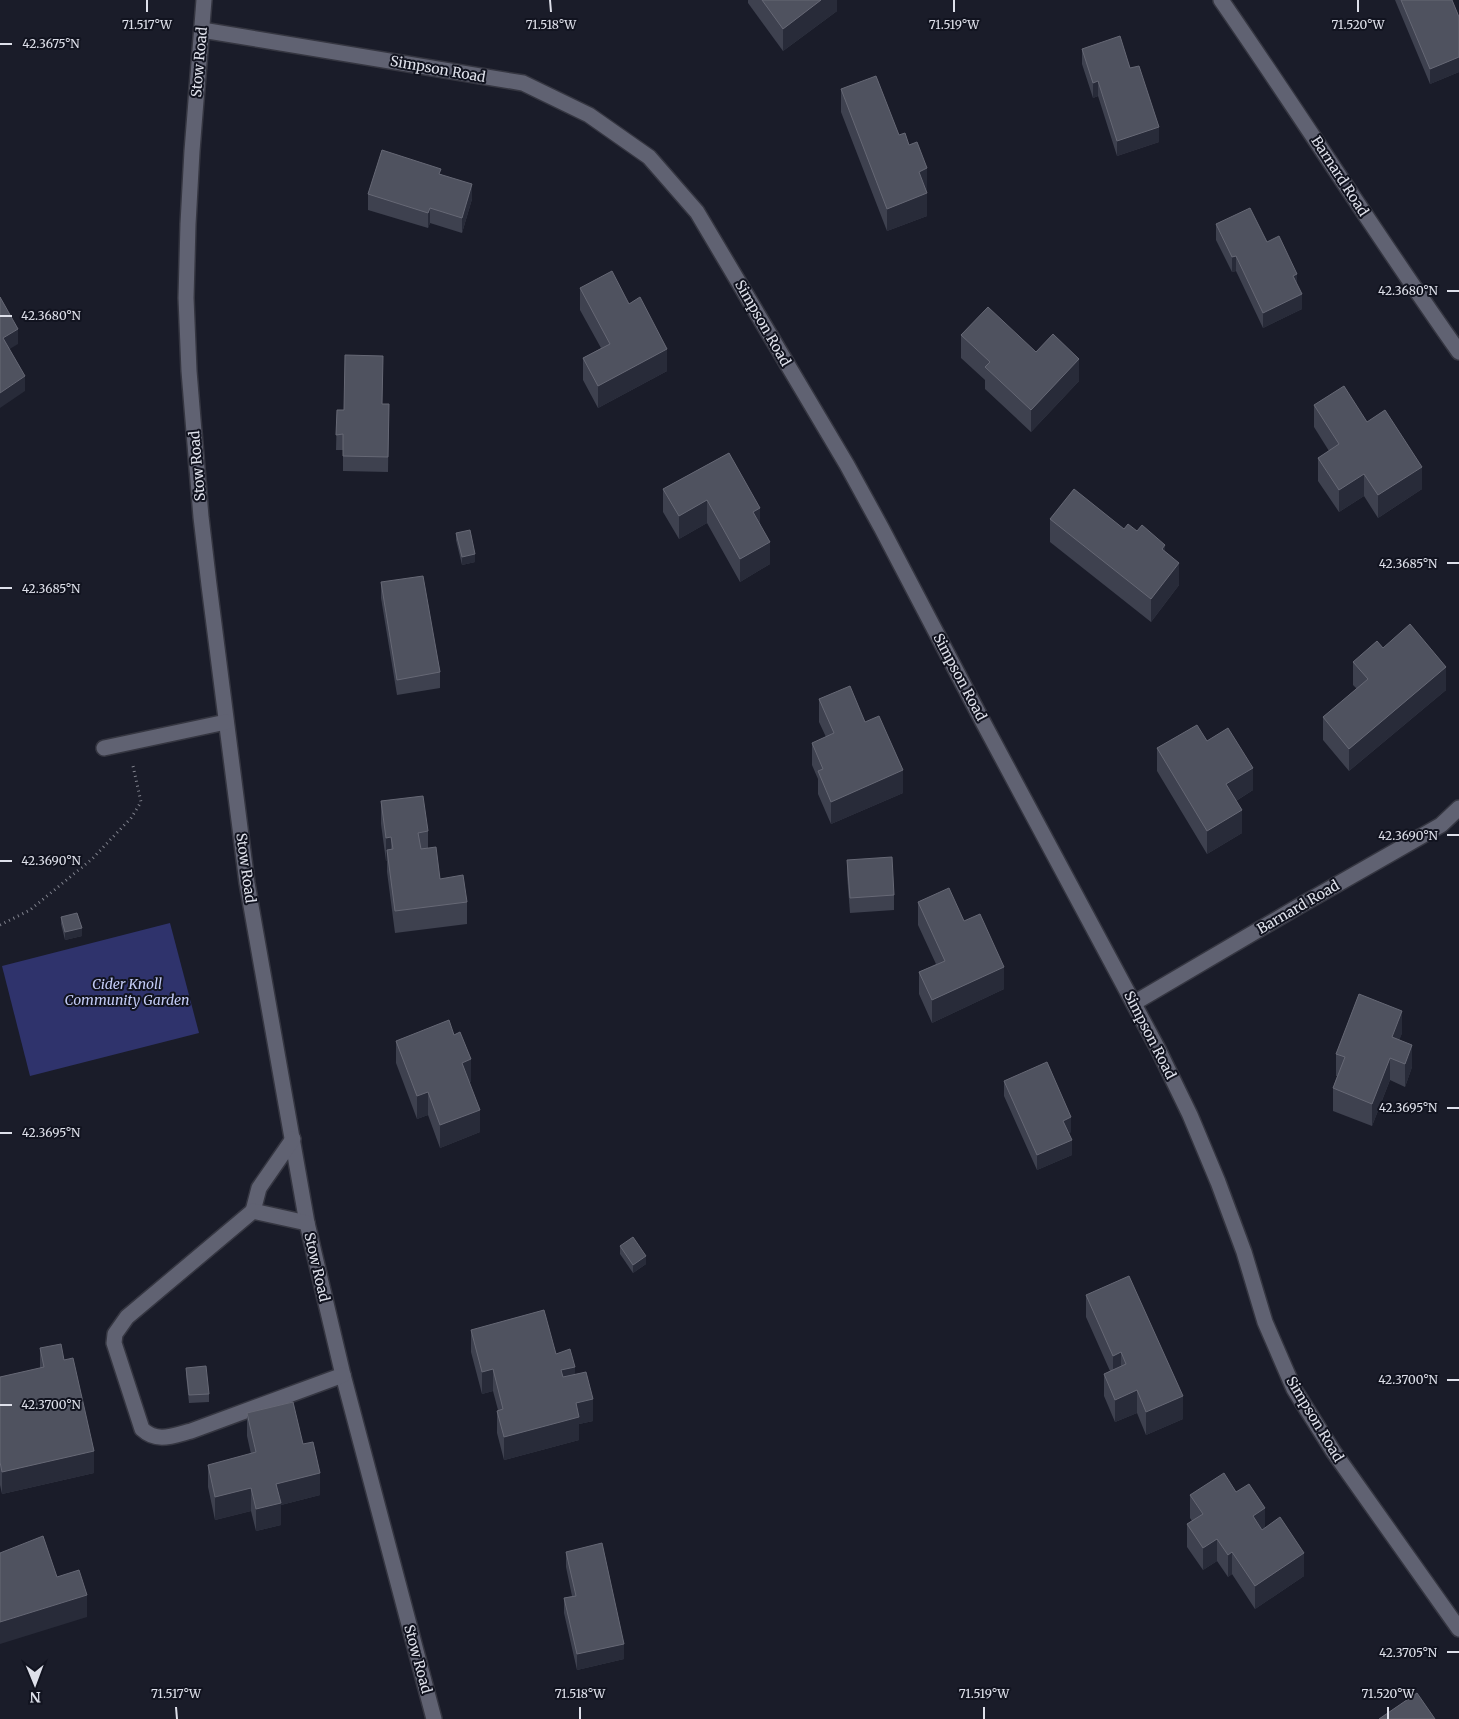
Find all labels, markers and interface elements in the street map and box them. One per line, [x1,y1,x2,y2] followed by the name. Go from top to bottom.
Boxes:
[122,17,173,32] text: 71.517°W
[526,17,577,32] text: 71.518°W
[929,17,980,32] text: 71.519°W
[1331,17,1386,32] text: 71.520°W
[187,25,211,98] street label: Stow Road
[22,36,80,51] text: 42.3675°N
[389,52,488,86] street label: Simpson Road
[1307,133,1373,220] street label: Barnard Road
[731,277,795,370] street label: Simpson Road
[1378,283,1439,298] text: 42.3680°N
[21,308,82,323] text: 42.3680°N
[185,429,209,502] street label: Stow Road
[1379,556,1438,571] text: 42.3685°N
[22,581,81,596] text: 42.3685°N
[929,630,991,724] street label: Simpson Road
[1378,828,1439,843] text: 42.3690°N
[232,832,260,905] street label: Stow Road
[21,853,82,868] text: 42.3690°N
[1254,876,1343,938] street label: Barnard Road
[65,975,189,1009] park label: Cider Knoll Community Garden
[1120,988,1180,1083] street label: Simpson Road
[1379,1100,1438,1115] text: 42.3695°N
[22,1125,81,1140] text: 42.3695°N
[300,1231,334,1304] street label: Stow Road
[1378,1372,1438,1387] text: 42.3700°N
[1282,1373,1348,1465] street label: Simpson Road
[21,1397,81,1412] text: 42.3700°N
[400,1623,436,1696] street label: Stow Road
[1379,1645,1438,1660] text: 42.3705°N
[10,1659,60,1709] north arrow
[151,1686,202,1701] text: 71.517°W
[555,1686,606,1701] text: 71.518°W
[959,1686,1010,1701] text: 71.519°W
[1361,1686,1416,1701] text: 71.520°W
[30,1688,41,1706] text: N

